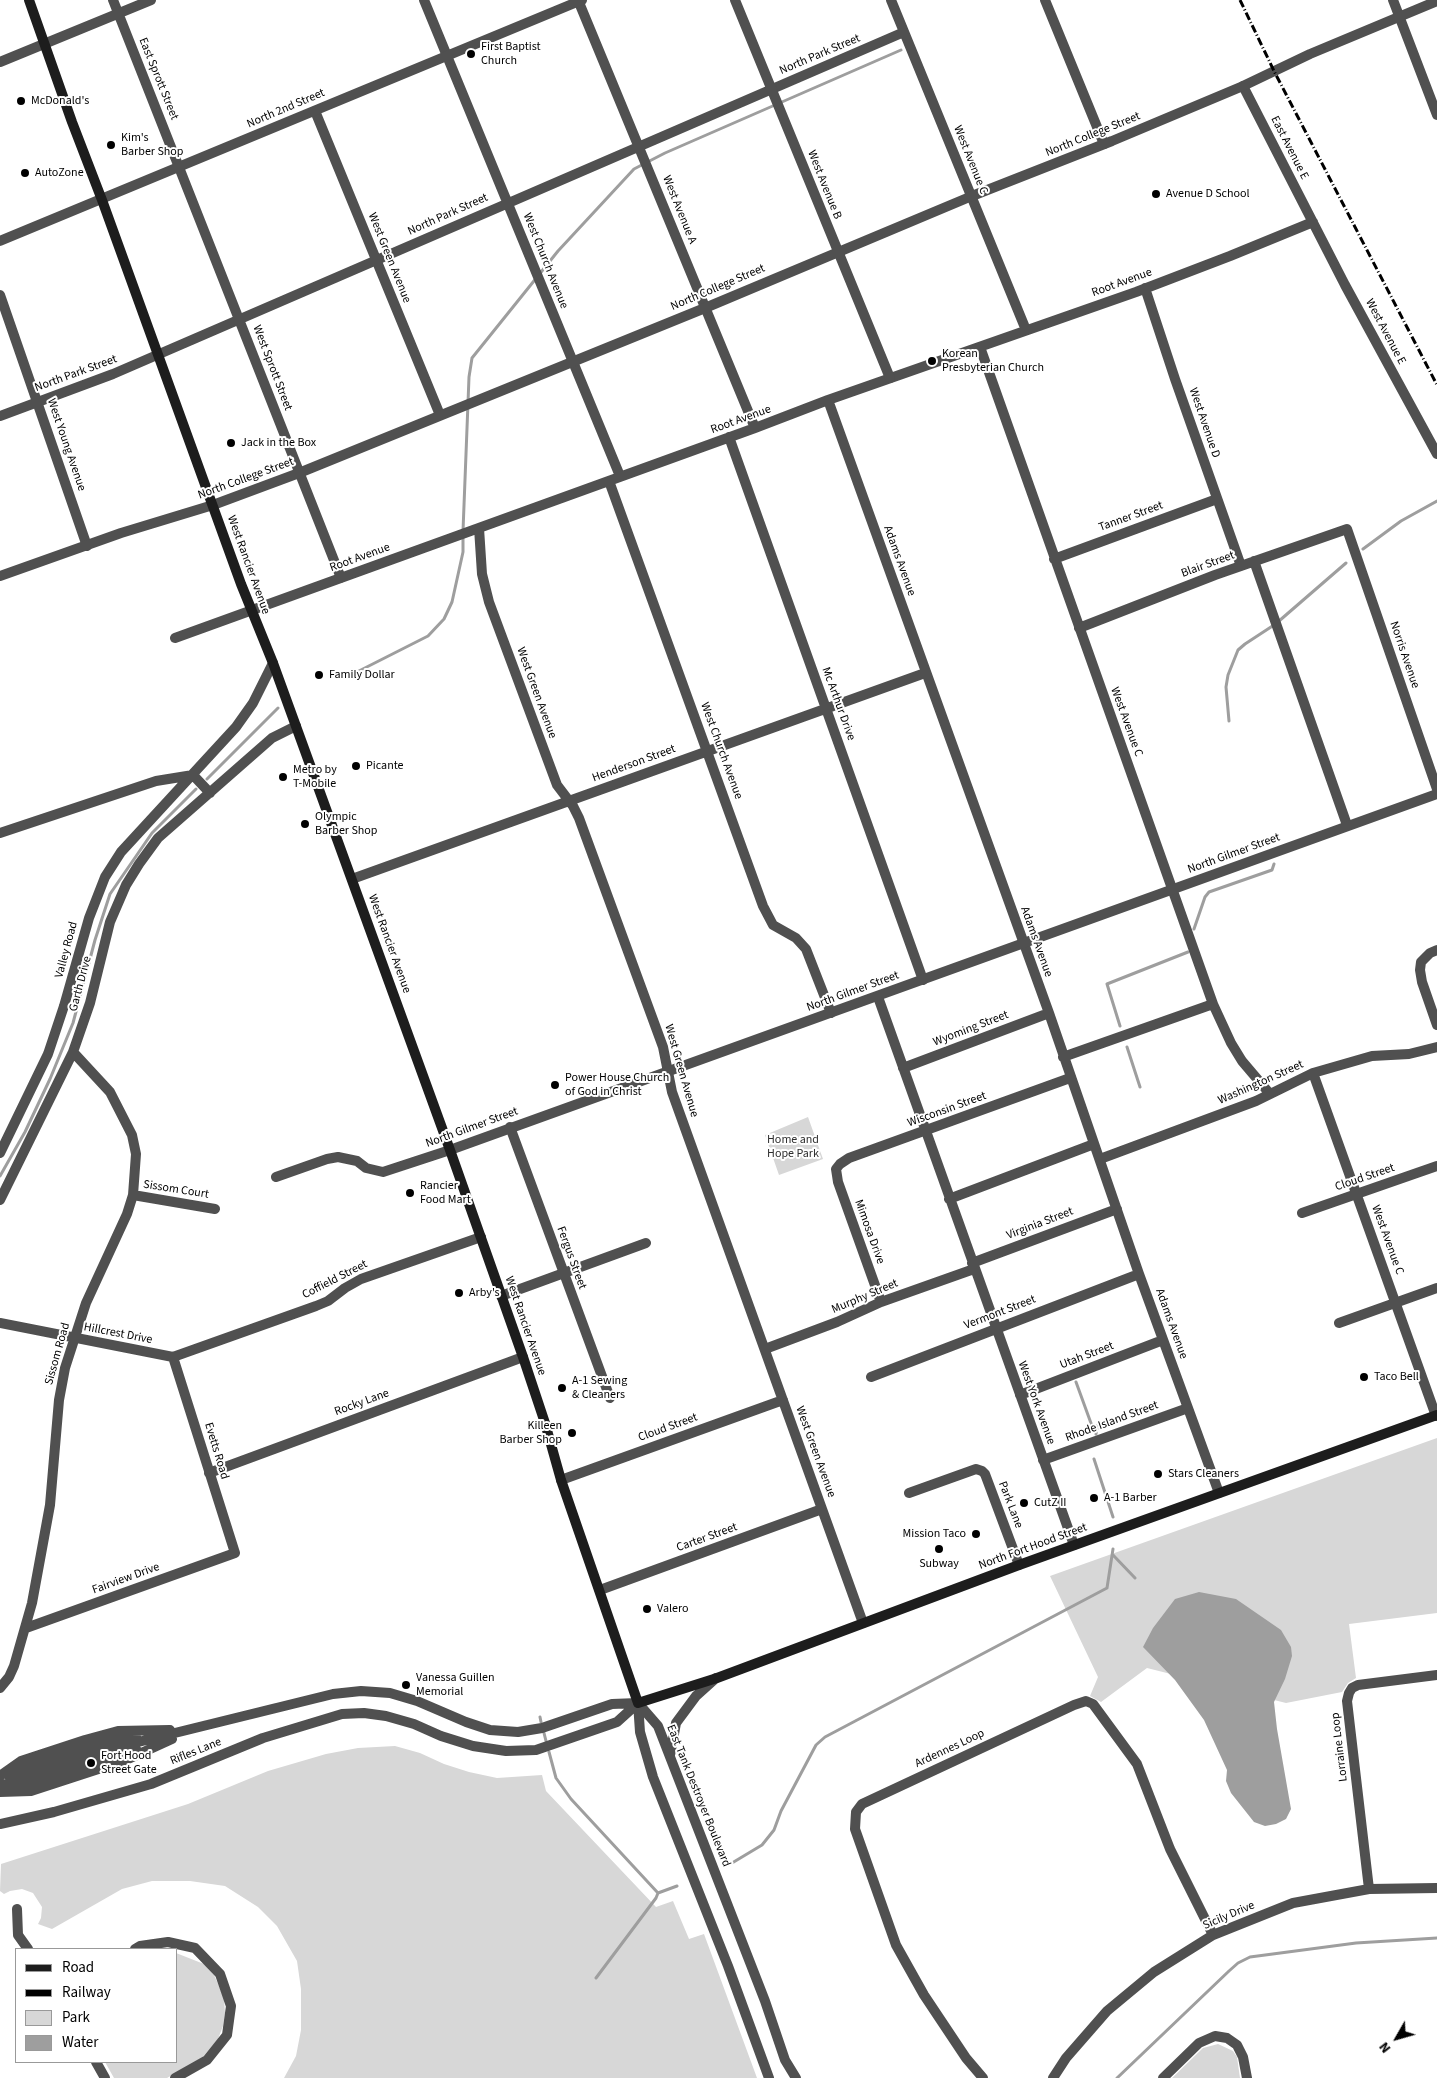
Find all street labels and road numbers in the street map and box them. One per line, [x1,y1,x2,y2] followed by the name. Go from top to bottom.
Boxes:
[777,32,863,78] street label: North Park Street
[135,36,181,122] street label: East Sprott Street
[245,86,327,132] street label: North 2nd Street
[1043,109,1143,161] street label: North College Street
[1267,114,1311,182] street label: East Avenue E
[950,124,990,196] street label: West Avenue C
[804,148,844,222] street label: West Avenue B
[659,174,699,246] street label: West Avenue A
[406,191,490,239] street label: North Park Street
[364,211,414,305] street label: West Green Avenue
[519,211,571,311] street label: West Church Avenue
[669,262,767,314] street label: North College Street
[1090,265,1154,301] street label: Root Avenue
[1362,297,1408,367] street label: West Avenue E
[249,323,295,413] street label: West Sprott Street
[33,352,119,396] street label: North Park Street
[1185,386,1223,460] street label: West Avenue D
[43,397,89,493] street label: West Young Avenue
[709,402,773,438] street label: Root Avenue
[196,455,296,503] street label: North College Street
[1097,499,1165,535] street label: Tanner Street
[223,514,273,616] street label: West Rancier Avenue
[880,524,918,598] street label: Adams Avenue
[328,540,392,576] street label: Root Avenue
[1179,549,1237,581] street label: Blair Street
[1386,620,1422,690] street label: Norris Avenue
[513,645,559,741] street label: West Green Avenue
[818,665,858,743] street label: Mc Arthur Drive
[1107,685,1145,759] street label: West Avenue C
[697,701,745,801] street label: West Church Avenue
[590,742,678,786] street label: Henderson Street
[1186,831,1282,877] street label: North Gilmer Street
[364,893,414,995] street label: West Rancier Avenue
[1017,905,1055,979] street label: Adams Avenue
[53,920,81,980] street label: Valley Road
[67,955,95,1013] street label: Garth Drive
[805,969,901,1015] street label: North Gilmer Street
[931,1008,1011,1050] street label: Wyoming Street
[661,1023,701,1119] street label: West Green Avenue
[1216,1058,1306,1108] street label: Washington Street
[906,1089,988,1131] street label: Wisconsin Street
[424,1105,520,1151] street label: North Gilmer Street
[1333,1161,1397,1195] street label: Cloud Street
[142,1178,210,1202] street label: Sissom Court
[851,1198,887,1266] street label: Mimosa Drive
[1368,1203,1406,1277] street label: West Avenue C
[1005,1205,1075,1243] street label: Virginia Street
[553,1225,589,1291] street label: Fergus Street
[300,1257,370,1303] street label: Coffield Street
[501,1275,549,1377] street label: West Rancier Avenue
[830,1277,900,1317] street label: Murphy Street
[1152,1287,1190,1361] street label: Adams Avenue
[962,1293,1038,1333] street label: Vermont Street
[82,1320,154,1348] street label: Hillcrest Drive
[42,1321,74,1387] street label: Sissom Road
[1058,1339,1116,1373] street label: Utah Street
[1014,1359,1058,1447] street label: West York Avenue
[333,1386,391,1420] street label: Rocky Lane
[1064,1399,1160,1445] street label: Rhode Island Street
[792,1404,838,1500] street label: West Green Avenue
[636,1411,700,1445] street label: Cloud Street
[201,1421,231,1481] street label: Evetts Road
[994,1479,1026,1531] street label: Park Lane
[675,1520,739,1556] street label: Carter Street
[977,1521,1089,1573] street label: North Fort Hood Street
[90,1560,162,1598] street label: Fairview Drive
[1329,1712,1351,1782] street label: Lorraine Loop
[663,1723,733,1869] street label: East Tank Destroyer Boulevard
[913,1727,987,1771] street label: Ardennes Loop
[168,1735,224,1769] street label: Rifles Lane
[1201,1899,1257,1933] street label: Sicily Drive

